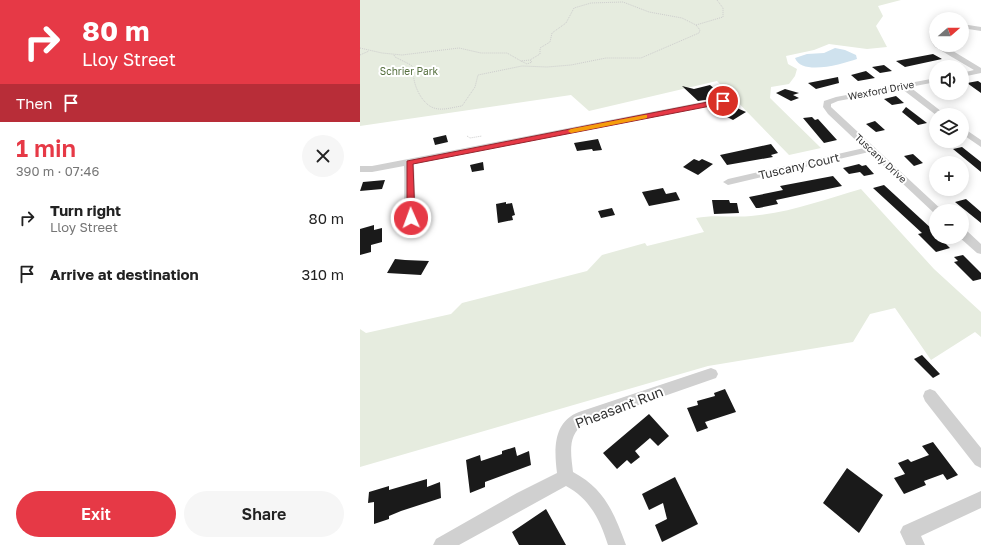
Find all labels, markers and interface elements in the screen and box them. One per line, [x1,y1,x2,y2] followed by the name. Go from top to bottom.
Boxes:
[929,12,969,52] north arrow
[929,12,969,244] map controls
[82,14,150,47] text: 80 m
[16,16,68,68] icon: right
[82,48,176,70] text: Lloy Street
[929,60,969,100] button: sound
[380,65,439,77] park label: Schrier Park
[847,78,915,102] street label: Wexford Drive
[706,84,740,118] pin
[712,90,734,112] icon: arrive
[60,92,82,114] icon: arrive
[16,94,52,112] text: Then
[929,108,969,148] button: layers
[853,131,910,185] street label: Tuscany Drive
[16,133,76,162] text: 1 min
[302,135,344,177] button: close
[757,149,841,183] street label: Tuscany Court
[929,156,969,196] button: +
[16,163,99,179] text: 390 m · 07:46
[390,197,432,239] position arrow
[50,201,121,219] text: Turn right
[929,204,969,244] button: −
[16,207,38,229] icon: right
[309,209,344,227] text: 80 m
[50,219,118,235] text: Lloy Street
[16,263,38,285] icon: arrive
[50,265,199,283] text: Arrive at destination
[302,265,344,283] text: 310 m
[573,382,665,432] street label: Pheasant Run
[16,491,176,537] button: Exit
[184,491,344,537] button: Share

